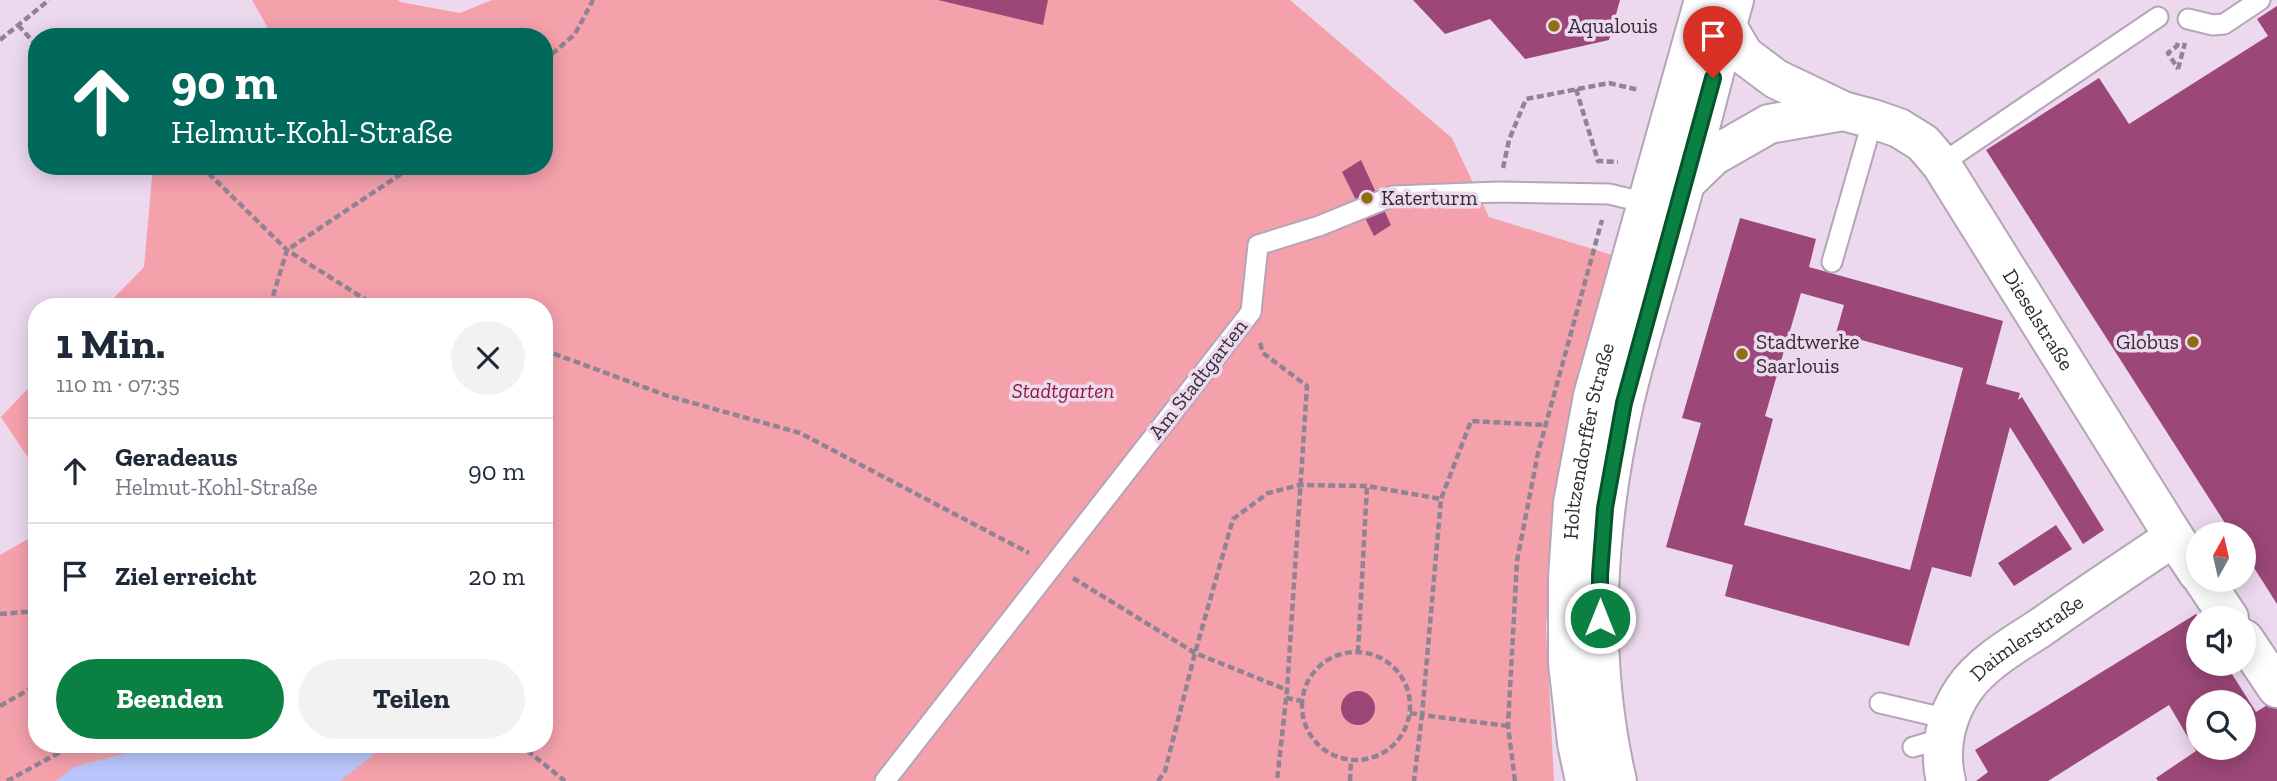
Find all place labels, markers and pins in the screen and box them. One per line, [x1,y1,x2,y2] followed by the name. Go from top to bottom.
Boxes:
[1683,6,1743,78] pin
[1568,13,1658,38] place label: Aqualouis
[1546,18,1562,34] marker: Aqualouis
[1381,185,1478,210] place label: Katerturm
[1359,190,1375,206] marker: Katerturm
[1756,329,1859,378] place label: Stadtwerke Saarlouis
[2116,329,2179,354] place label: Globus
[2185,334,2201,350] marker: Globus
[1734,346,1750,362] marker: Stadtwerke Saarlouis

